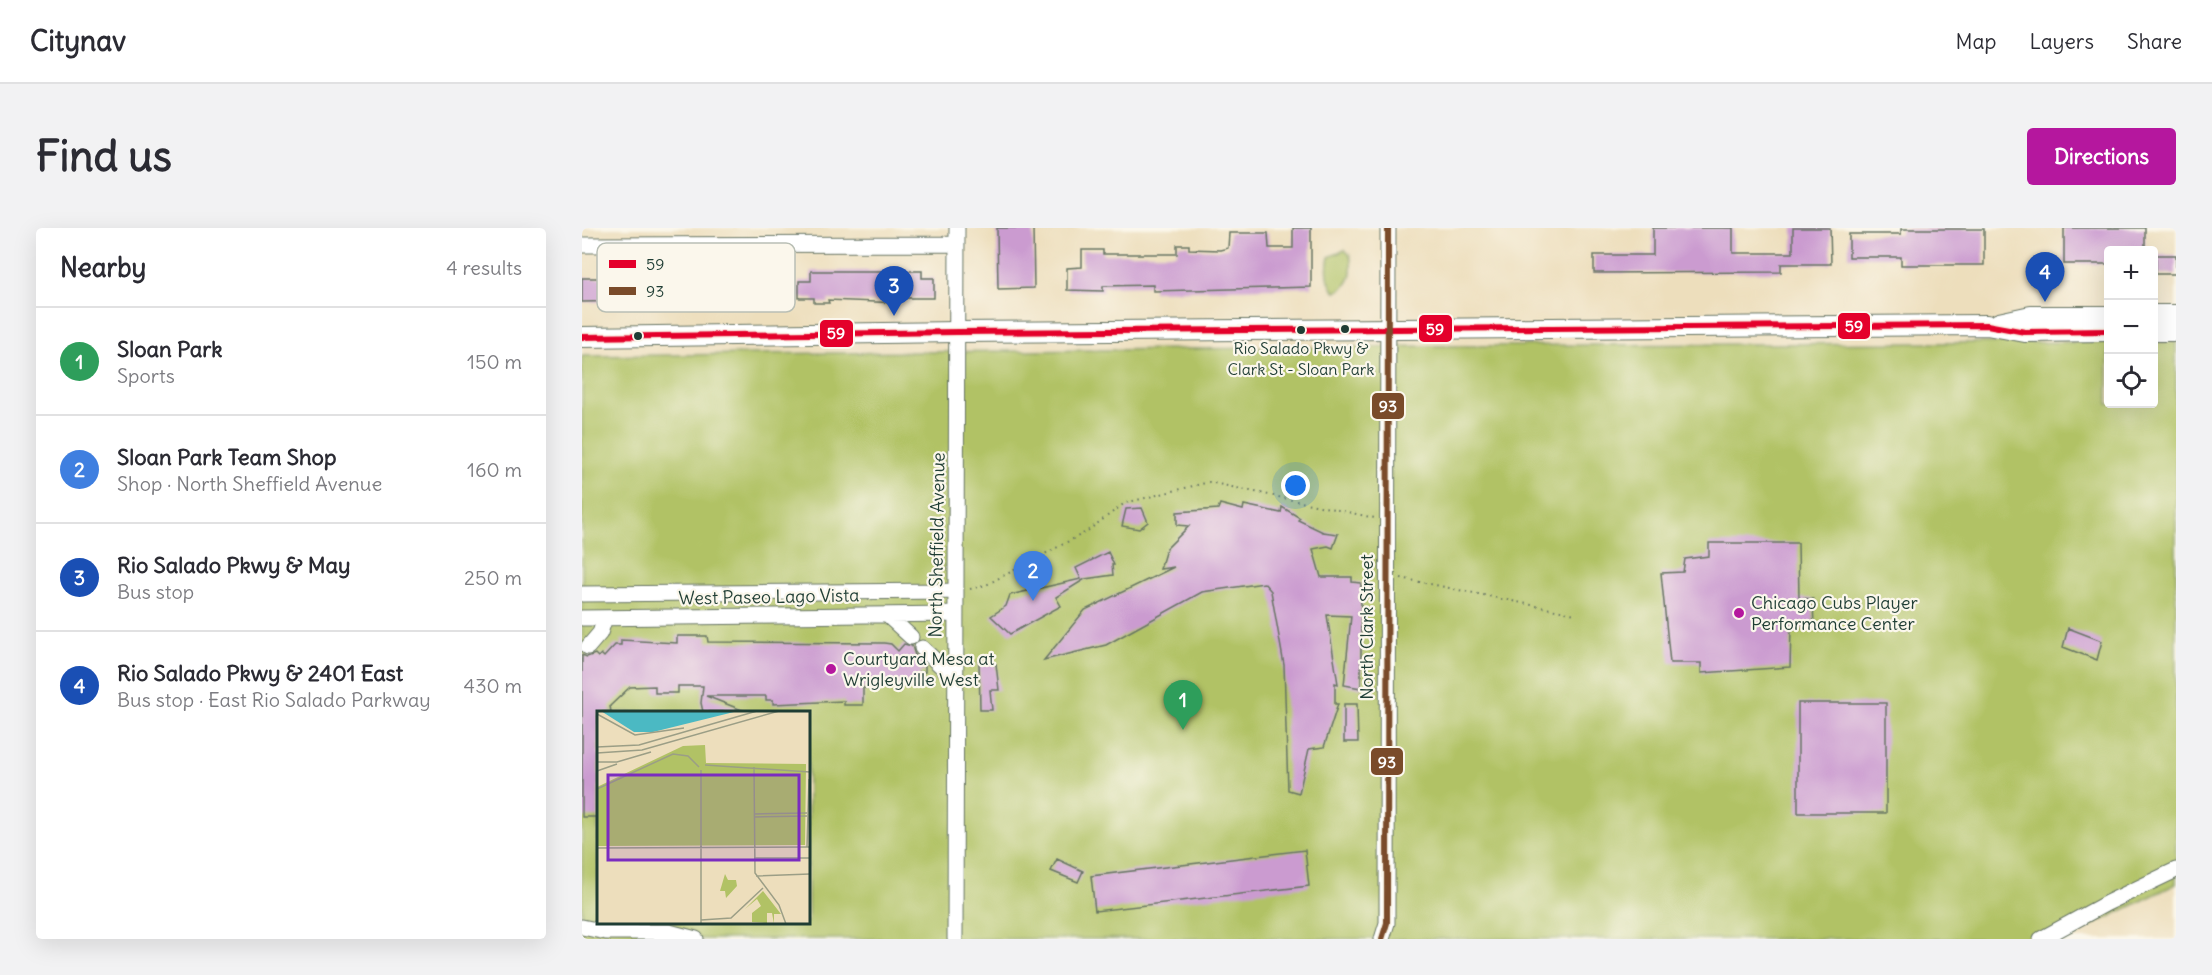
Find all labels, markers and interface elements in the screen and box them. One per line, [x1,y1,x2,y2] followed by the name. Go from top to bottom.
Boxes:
[30,23,126,59] text: Citynav
[1956,28,1996,55] text: Map
[2029,28,2094,55] text: Layers
[2127,28,2182,55] text: Share
[2027,128,2176,185] button: Directions
[36,130,172,182] text: Find us
[597,243,795,312] legend
[2104,246,2158,408] map controls
[2104,246,2158,300] button: +
[60,251,146,284] text: Nearby
[2026,253,2064,302] pin: 4
[646,254,664,274] text: 59
[446,255,522,280] text: 4 results
[874,266,914,316] pin: 3
[646,281,664,301] text: 93
[2104,300,2158,354] button: −
[1837,312,1871,340] line badge: 59
[1418,314,1453,343] line badge: 59
[1845,316,1863,336] text: 59
[819,319,854,348] line badge: 59
[1426,319,1444,339] text: 59
[827,323,845,343] text: 59
[1339,323,1351,335] unlabelled marker
[1295,324,1307,336] marker: Rio Salado Pkwy & Clark St - Sloan Park
[632,330,644,342] unlabelled marker
[117,335,223,363] text: Sloan Park
[1228,338,1374,379] place label: Rio Salado Pkwy & Clark St - Sloan Park
[76,349,83,374] text: 1
[467,349,522,374] text: 150 m
[2104,354,2158,408] button: locate
[117,363,175,388] text: Sports
[1371,392,1405,420] line badge: 93
[1379,396,1397,416] text: 93
[117,443,337,471] text: Sloan Park Team Shop
[923,452,950,638] street label: North Sheffield Avenue
[74,457,85,482] text: 2
[467,457,522,482] text: 160 m
[117,471,382,496] text: Shop · North Sheffield Avenue
[1281,471,1310,500] your location
[117,551,350,579] text: Rio Salado Pkwy & May
[1014,552,1052,601] pin: 2
[1355,554,1378,700] street label: North Clark Street
[74,565,85,590] text: 3
[464,565,522,590] text: 250 m
[117,579,194,604] text: Bus stop
[678,583,860,610] street label: West Paseo Lago Vista
[1751,591,1918,635] place label: Chicago Cubs Player Performance Center
[1732,606,1746,620] marker: Chicago Cubs Player Performance Center
[843,647,995,691] place label: Courtyard Mesa at Wrigleyville West
[117,659,403,687] text: Rio Salado Pkwy & 2401 East
[824,662,838,676] marker: Courtyard Mesa at Wrigleyville West
[74,673,85,698] text: 4
[464,673,522,698] text: 430 m
[1164,680,1202,730] pin: 1
[117,687,431,712] text: Bus stop · East Rio Salado Parkway
[597,711,810,924] inset map
[1370,747,1404,776] line badge: 93
[1378,752,1396,772] text: 93

